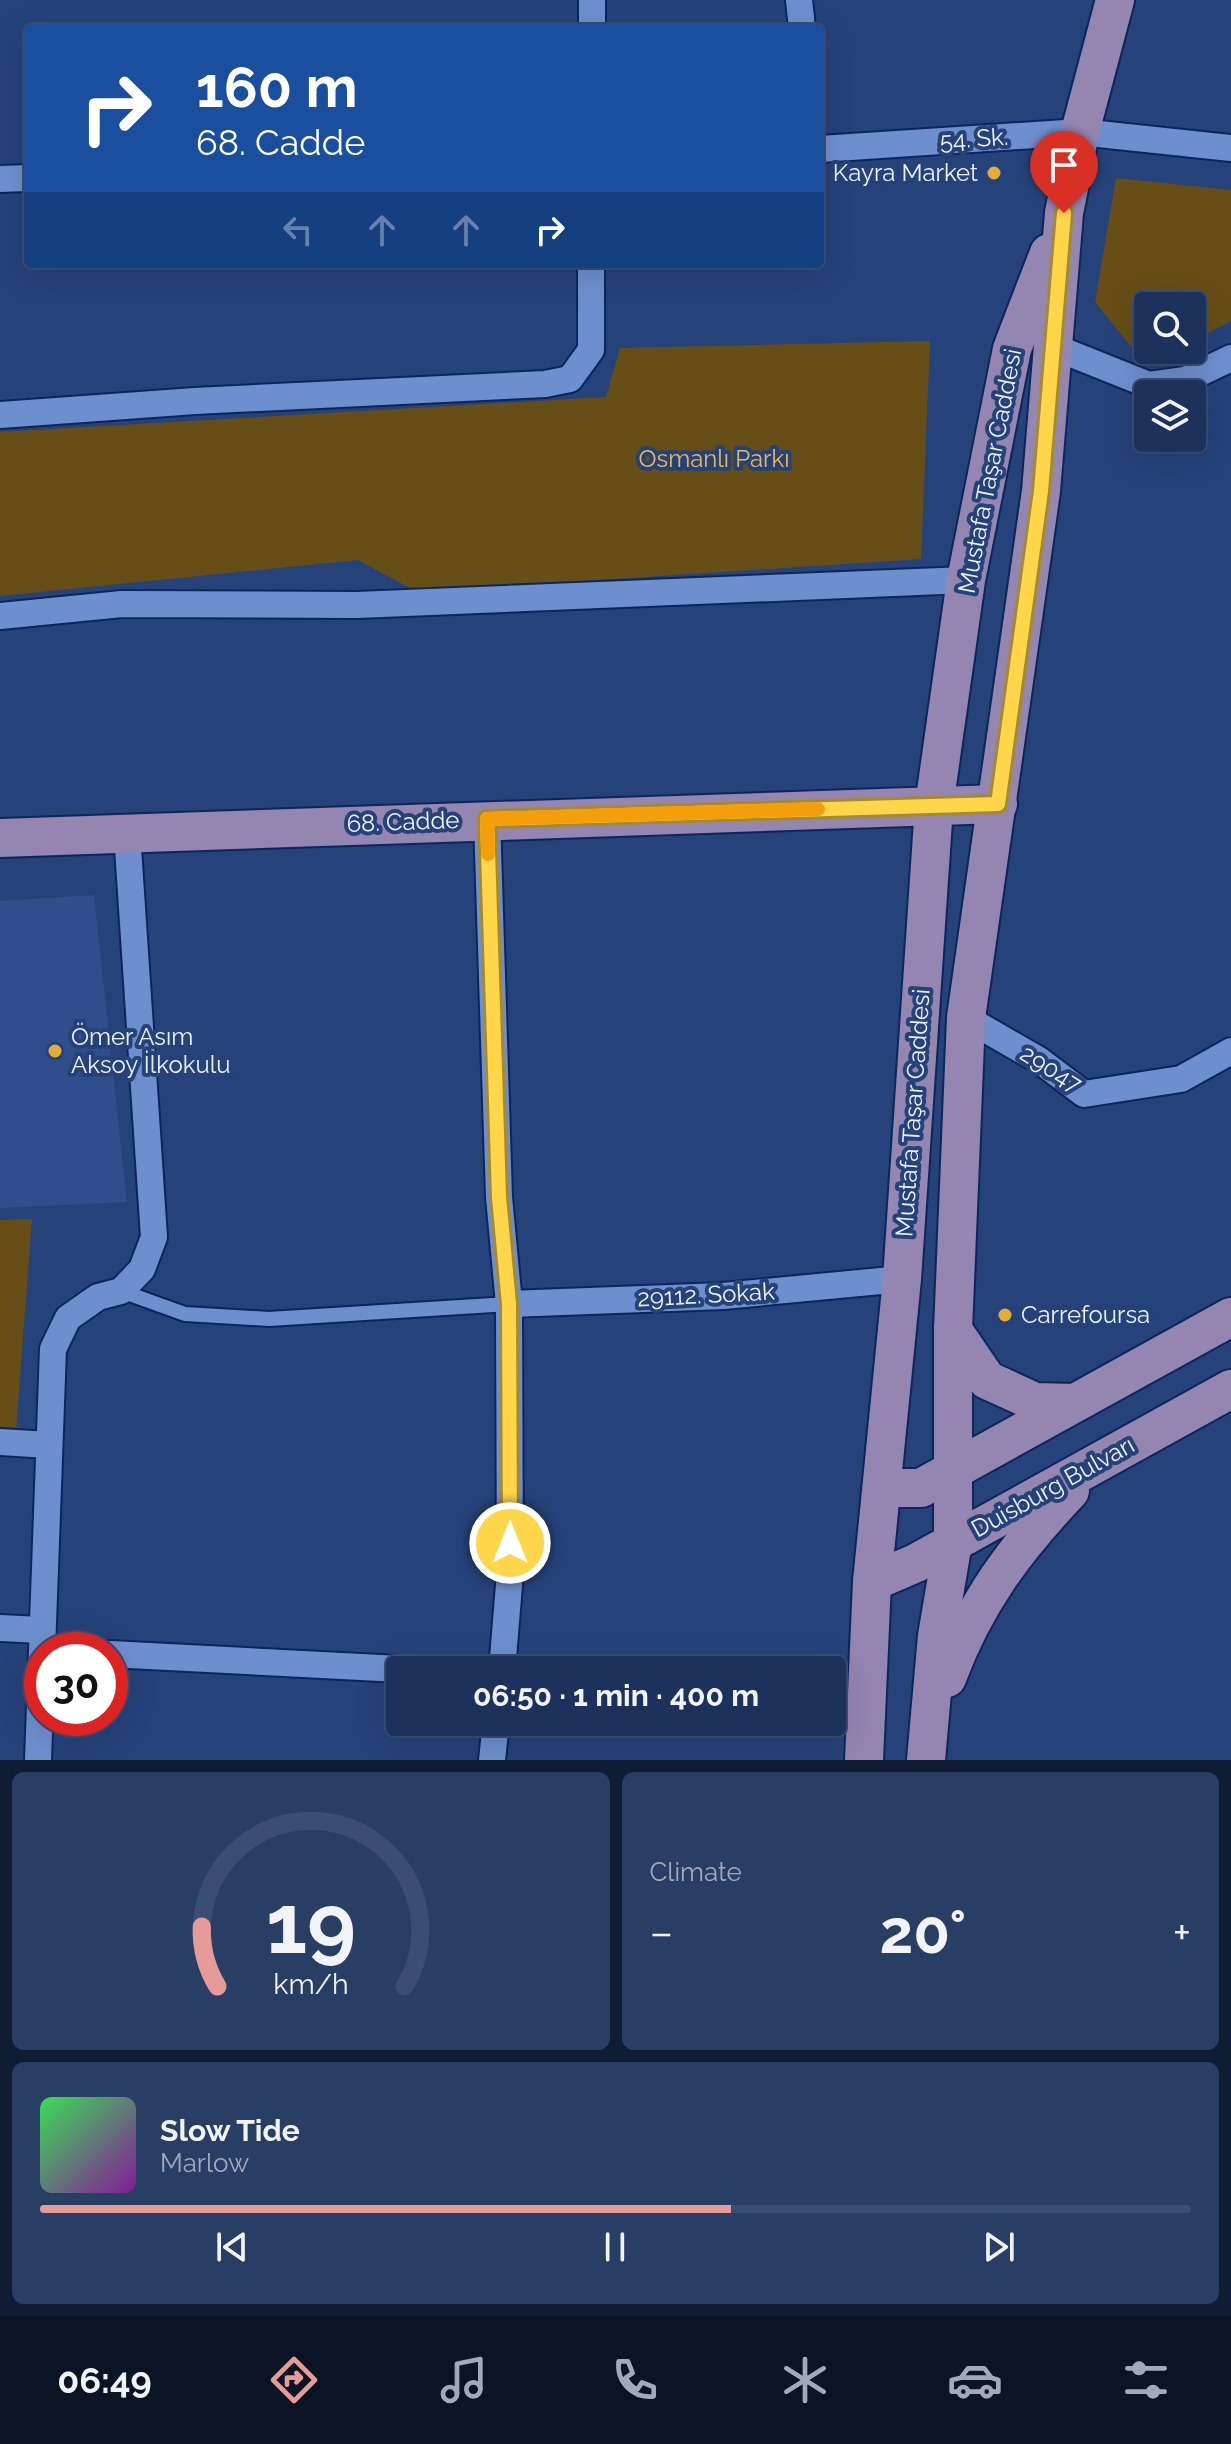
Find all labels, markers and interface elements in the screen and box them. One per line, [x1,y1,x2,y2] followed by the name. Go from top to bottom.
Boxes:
[196,54,358,120] text: 160 m
[64,56,168,160] icon: right
[196,121,365,163] text: 68. Cadde
[939,122,1009,155] street label: 54. Sk.
[1030,131,1098,213] pin
[1042,143,1086,187] icon: arrive
[833,158,978,187] place label: Kayra Market
[985,164,1003,182] marker: Kayra Market
[276,208,320,252] icon: left
[360,208,404,252] icon: ahead
[444,208,488,252] icon: ahead
[528,208,572,252] icon: right
[1134,292,1206,452] map controls
[1134,292,1206,364] button: search
[952,346,1027,596] street label: Mustafa Taşar Caddesi
[1134,380,1206,452] button: layers
[639,444,789,473] park label: Osmanlı Parkı
[346,805,460,838] street label: 68. Cadde
[889,988,936,1238] street label: Mustafa Taşar Caddesi
[71,1022,230,1079] place label: Ömer Asım Aksoy İlkokulu
[1015,1039,1088,1099] street label: 29047
[46,1042,64,1060] marker: Ömer Asım Aksoy İlkokulu
[637,1276,776,1313] street label: 29112. Sokak
[1021,1300,1150,1329] place label: Carrefoursa
[996,1306,1014,1324] marker: Carrefoursa
[966,1430,1139,1543] street label: Duisburg Bulvarı
[468,1501,552,1585] position arrow
[24,1632,128,1736] speed limit sign: 30
[473,1678,759,1713] text: 06:50 · 1 min · 400 m
[650,1857,742,1887] text: Climate
[266,1875,356,1972] text: 19
[880,1897,966,1967] text: 20°
[650,1907,673,1958] text: −
[1173,1907,1191,1958] text: +
[273,1967,348,2001] text: km/h
[160,2113,300,2148] text: Slow Tide
[160,2148,249,2178] text: Marlow
[210,2225,254,2269] icon: previous
[593,2225,637,2269] icon: pause
[977,2225,1021,2269] icon: next
[266,2352,322,2408] icon: directions
[436,2352,492,2408] icon: music
[607,2352,663,2408] icon: phone
[777,2352,833,2408] icon: climate
[947,2352,1003,2408] icon: car
[1118,2352,1174,2408] icon: filters
[57,2359,152,2401] text: 06:49

